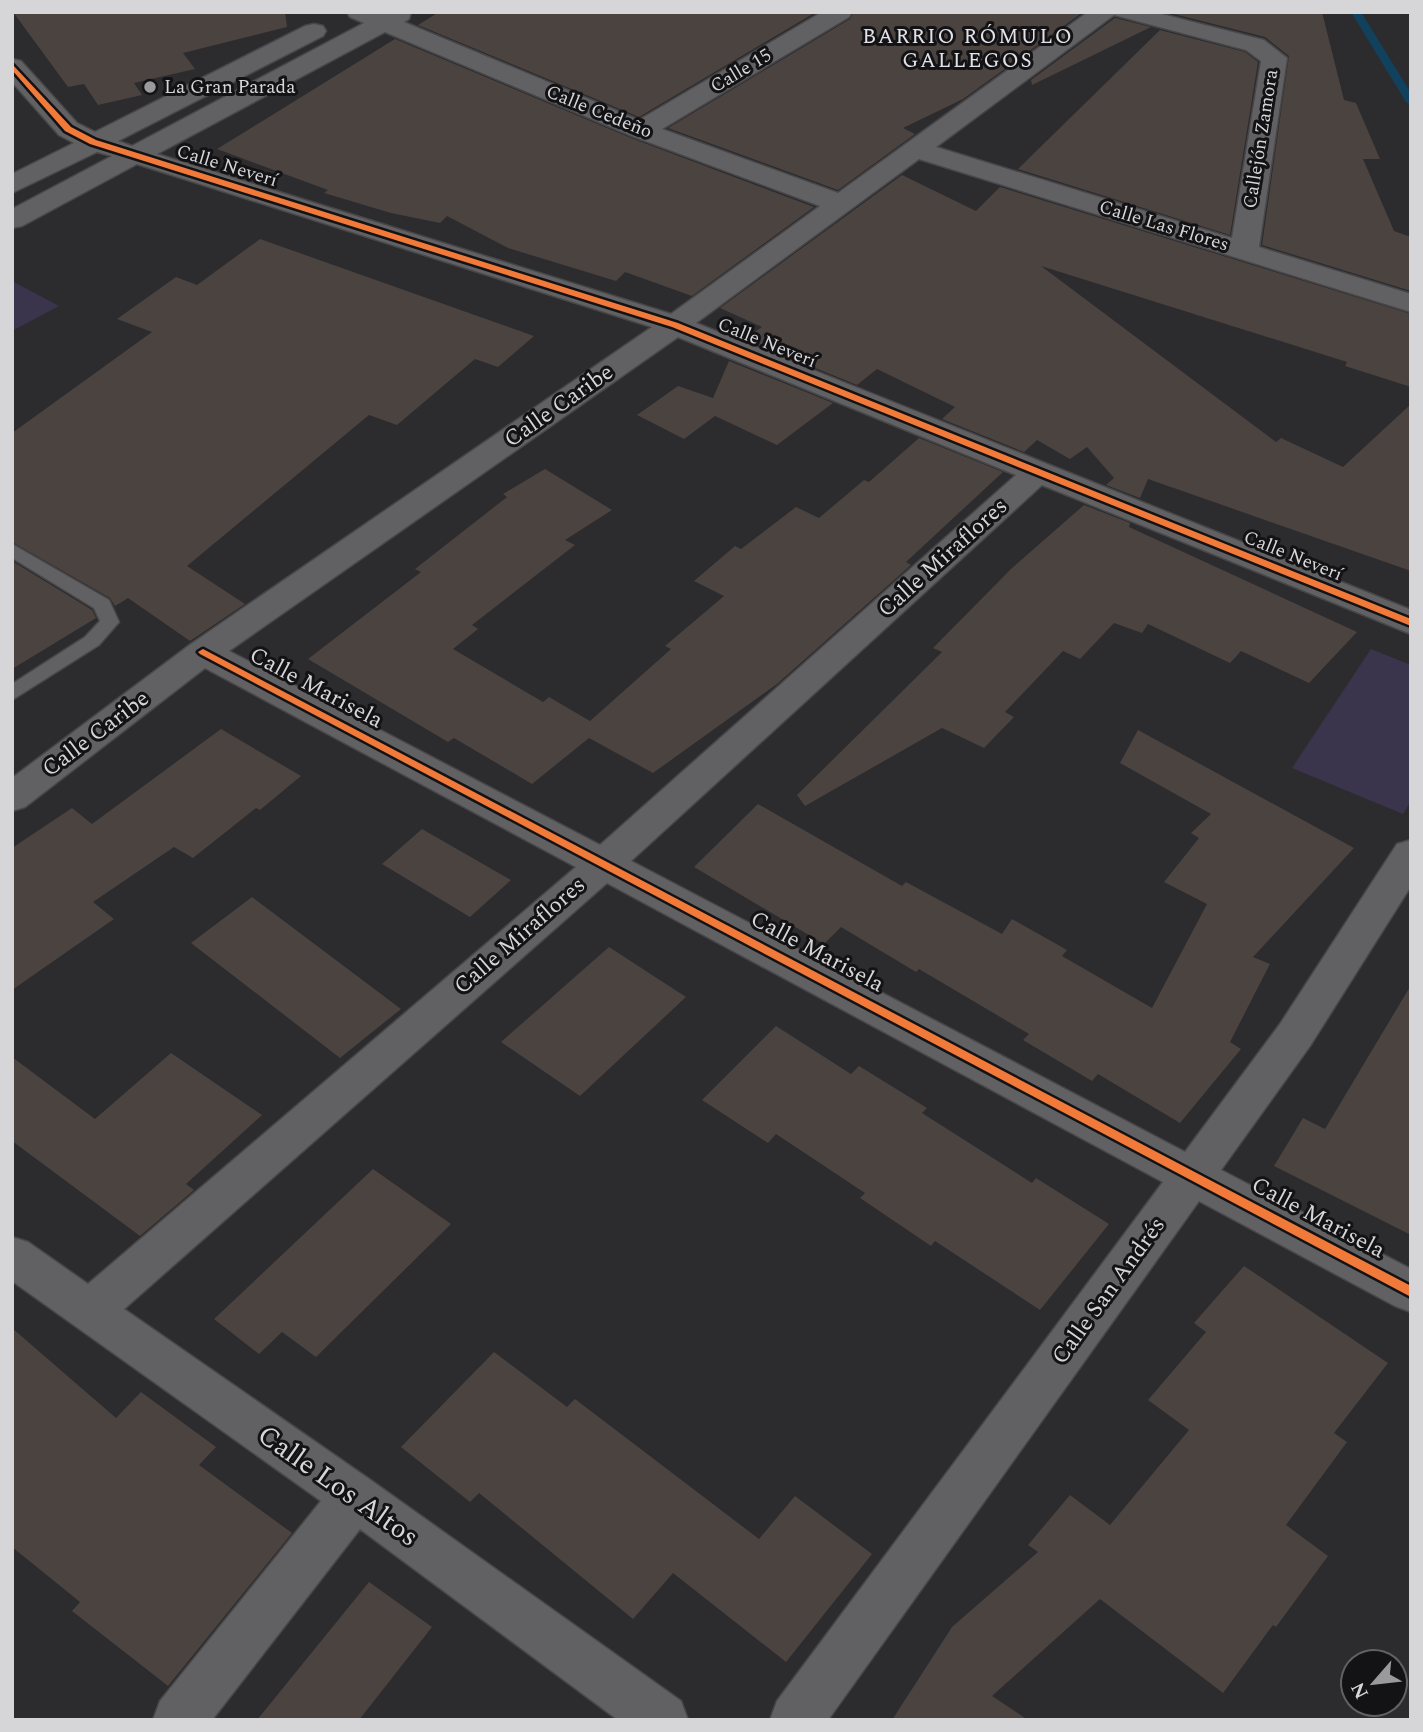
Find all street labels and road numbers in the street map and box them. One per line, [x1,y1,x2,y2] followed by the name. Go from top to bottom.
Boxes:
[705,41,777,101] street label: Calle 15
[1236,67,1286,211] street label: Callejón Zamora
[542,78,656,146] street label: Calle Cedeño
[173,137,282,195] street label: Calle Neverí
[1095,192,1233,260] street label: Calle Las Flores
[713,310,822,376] street label: Calle Neverí
[497,355,621,457] street label: Calle Caribe
[870,490,1016,626] street label: Calle Miraflores
[1239,523,1348,589] street label: Calle Neverí
[243,638,389,738] street label: Calle Marisela
[35,682,157,786] street label: Calle Caribe
[446,869,594,1003] street label: Calle Miraflores
[744,902,890,1002] street label: Calle Marisela
[1245,1168,1391,1268] street label: Calle Marisela
[1043,1210,1175,1372] street label: Calle San Andrés
[248,1414,428,1558] street label: Calle Los Altos

